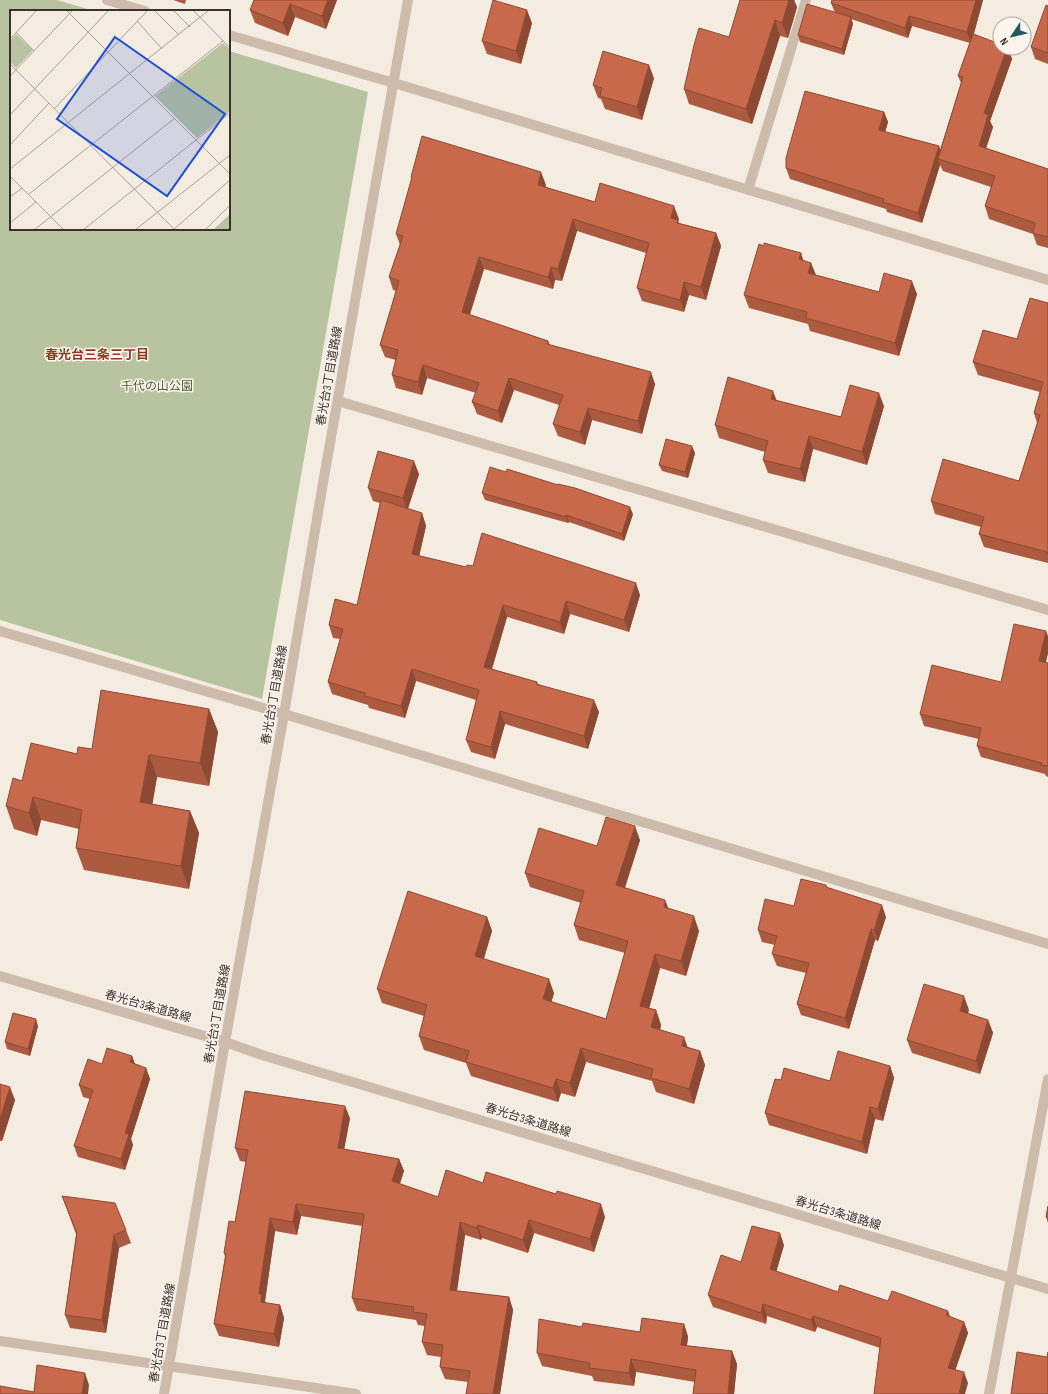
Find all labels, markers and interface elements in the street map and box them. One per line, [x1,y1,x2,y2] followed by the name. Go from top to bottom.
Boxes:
[10,10,230,230] inset map
[992,16,1032,56] north arrow
[997,35,1011,48] text: N
[313,325,346,427] street label: 春光台3丁目道路線
[45,347,149,363] district label: 春光台三条三丁目
[121,379,193,394] park label: 千代の山公園
[258,644,291,746] street label: 春光台3丁目道路線
[201,963,234,1065] street label: 春光台3丁目道路線
[103,987,193,1026] street label: 春光台3条道路線
[483,1100,573,1141] street label: 春光台3条道路線
[793,1193,883,1234] street label: 春光台3条道路線
[146,1282,179,1384] street label: 春光台3丁目道路線

